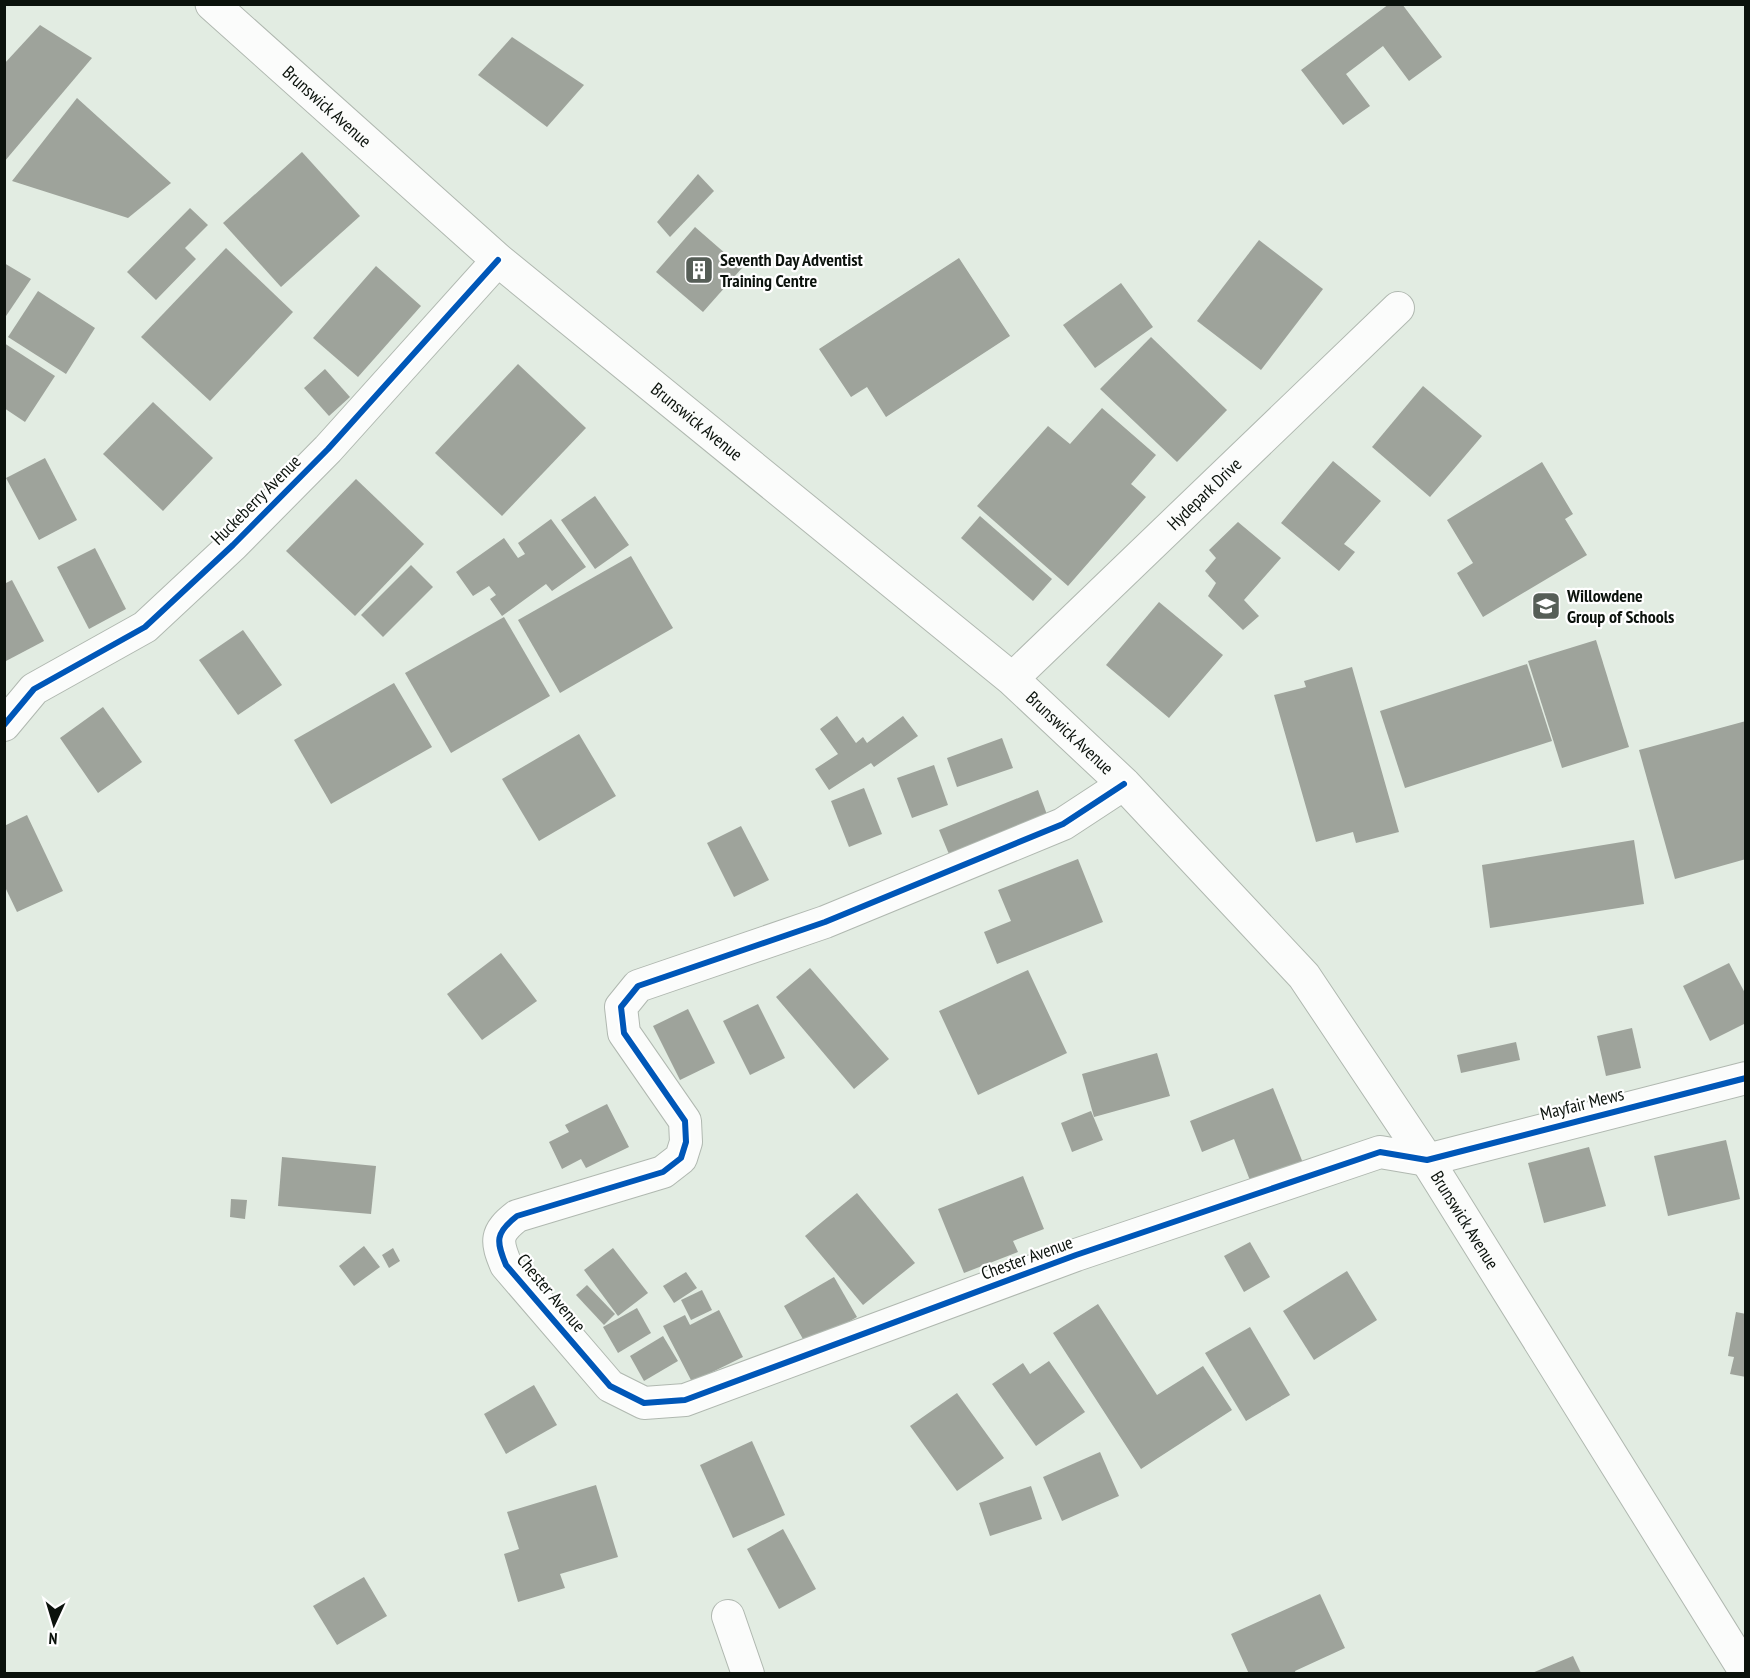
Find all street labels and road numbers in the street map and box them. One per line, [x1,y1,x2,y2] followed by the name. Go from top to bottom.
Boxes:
[278,61,376,152] street label: Brunswick Avenue
[646,377,747,466] street label: Brunswick Avenue
[206,450,306,550] street label: Huckeberry Avenue
[1162,452,1246,535] street label: Hydepark Drive
[1021,686,1119,779] street label: Brunswick Avenue
[1538,1082,1626,1125] street label: Mayfair Mews
[1426,1167,1504,1273] street label: Brunswick Avenue
[978,1230,1076,1285] street label: Chester Avenue
[512,1249,591,1337] street label: Chester Avenue

